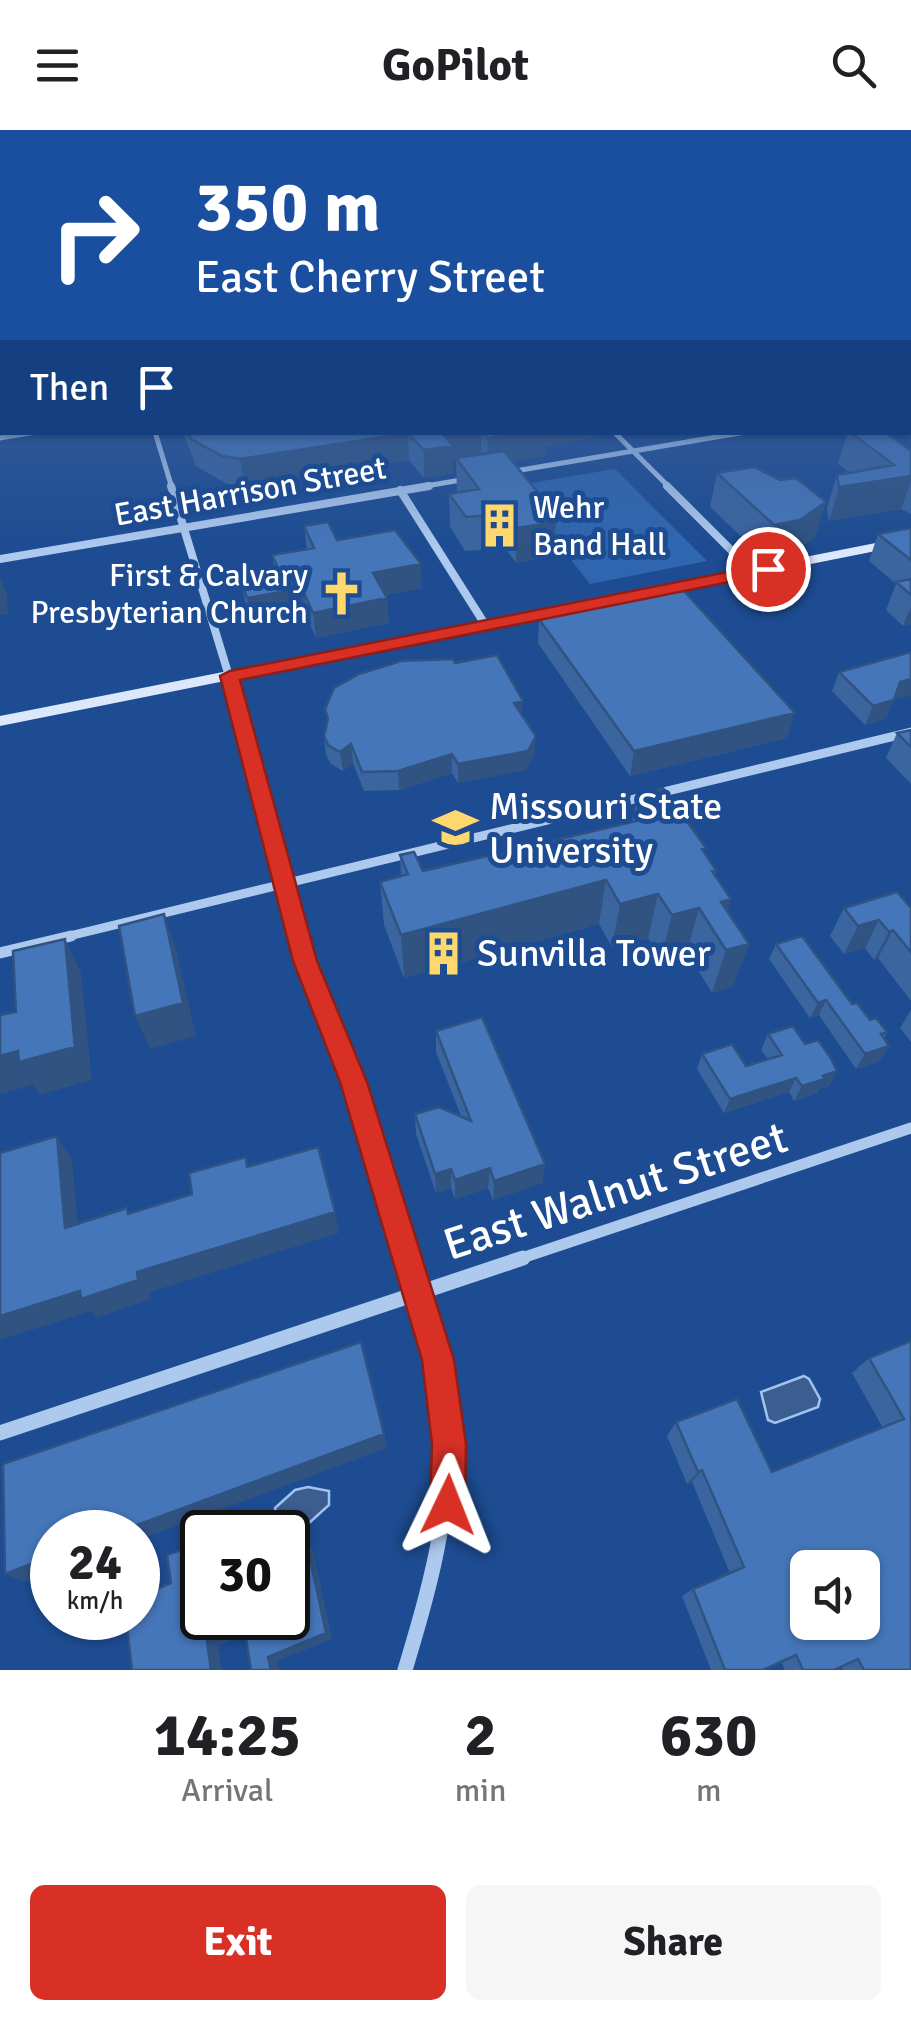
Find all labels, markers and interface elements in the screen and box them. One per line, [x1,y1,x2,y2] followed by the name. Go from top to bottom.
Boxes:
[30,38,85,93] icon: menu
[382,38,529,93] text: GoPilot
[826,38,881,93] icon: search
[195,164,380,250] text: 350 m
[30,170,160,300] icon: right
[195,250,545,305] text: East Cherry Street
[129,360,184,415] icon: arrive
[30,364,109,411] text: Then
[111,448,389,535] street label: East Harrison Street
[533,488,666,564] place label: Wehr Band Hall
[476,501,524,549] building icon: Wehr Band Hall
[726,527,811,612] pin
[741,542,796,597] icon: arrive
[30,556,308,632] place label: First & Calvary Presbyterian Church
[317,569,365,617] church icon: First & Calvary Presbyterian Church
[489,783,722,874] place label: Missouri State University
[432,804,480,852] school or university icon: Missouri State University
[420,929,468,977] building icon: Sunvilla Tower
[477,930,711,977] place label: Sunvilla Tower
[437,1110,794,1273] street label: East Walnut Street
[396,1453,500,1557] position arrow
[180,1510,310,1640] speed limit sign: 30
[68,1532,122,1594] text: 24
[790,1550,880,1640] map controls
[790,1550,880,1640] button: sound
[67,1585,123,1616] text: km/h
[154,1699,301,1773] text: 14:25
[464,1699,497,1773] text: 2
[660,1699,757,1773] text: 630
[181,1771,273,1810] text: Arrival
[455,1771,506,1810] text: min
[696,1771,721,1810] text: m
[30,1885,446,2000] button: Exit
[466,1885,881,2000] button: Share

